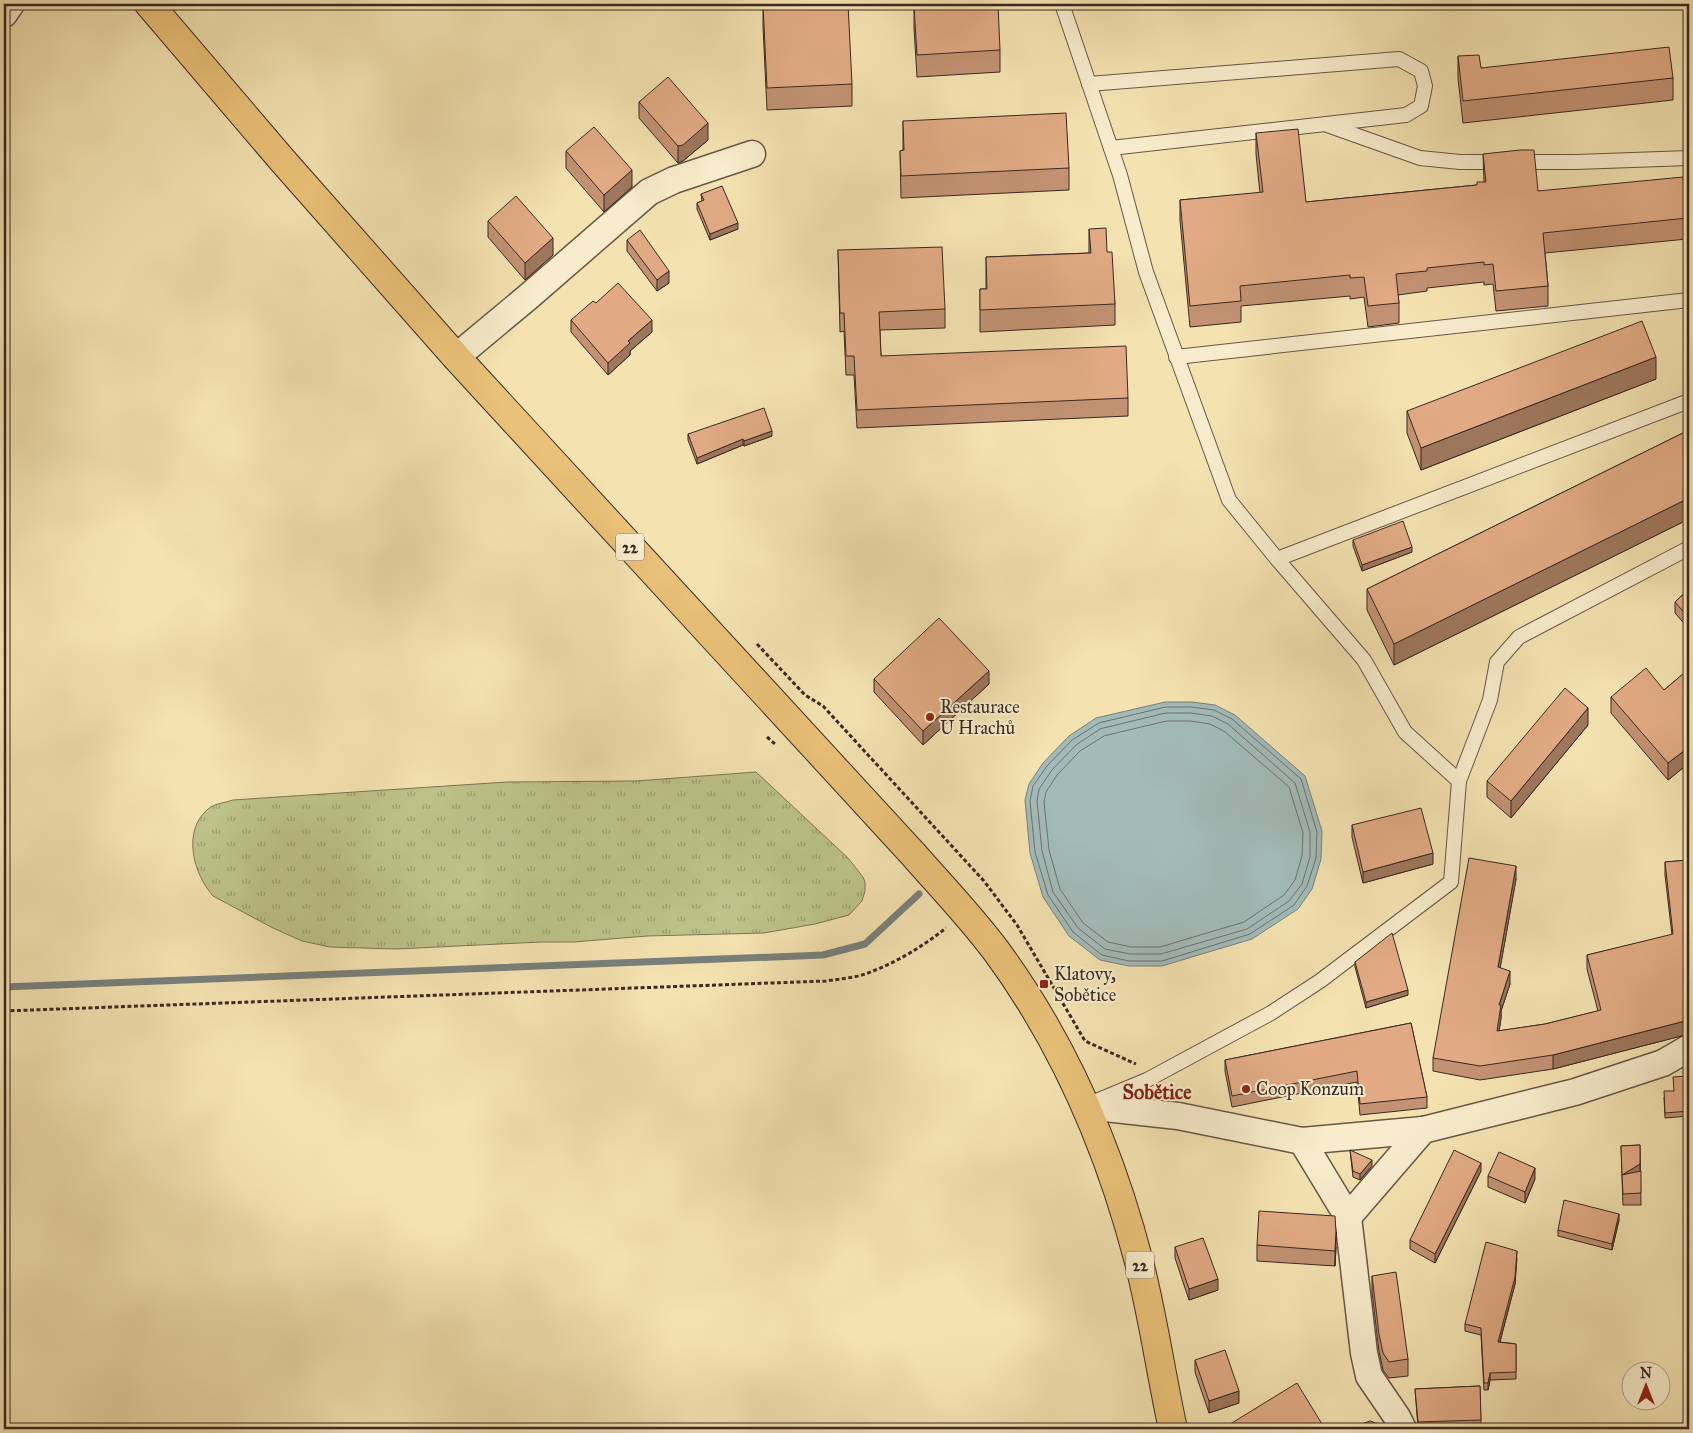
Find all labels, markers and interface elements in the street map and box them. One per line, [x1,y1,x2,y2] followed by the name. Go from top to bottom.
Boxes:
[616,534,644,560] road number: 22
[940,696,1020,739] place label: Restaurace U Hrachů
[924,711,936,723] marker: Restaurace U Hrachů
[1054,963,1116,1006] place label: Klatovy, Sobětice
[1038,978,1050,990] marker: Klatovy, Sobětice
[1256,1078,1364,1100] place label: Coop Konzum
[1122,1080,1192,1104] district label: Sobětice
[1240,1083,1252,1095] marker: Coop Konzum
[1126,1252,1154,1278] road number: 22
[1620,1360,1670,1410] north arrow
[1640,1365,1652,1382] text: N

